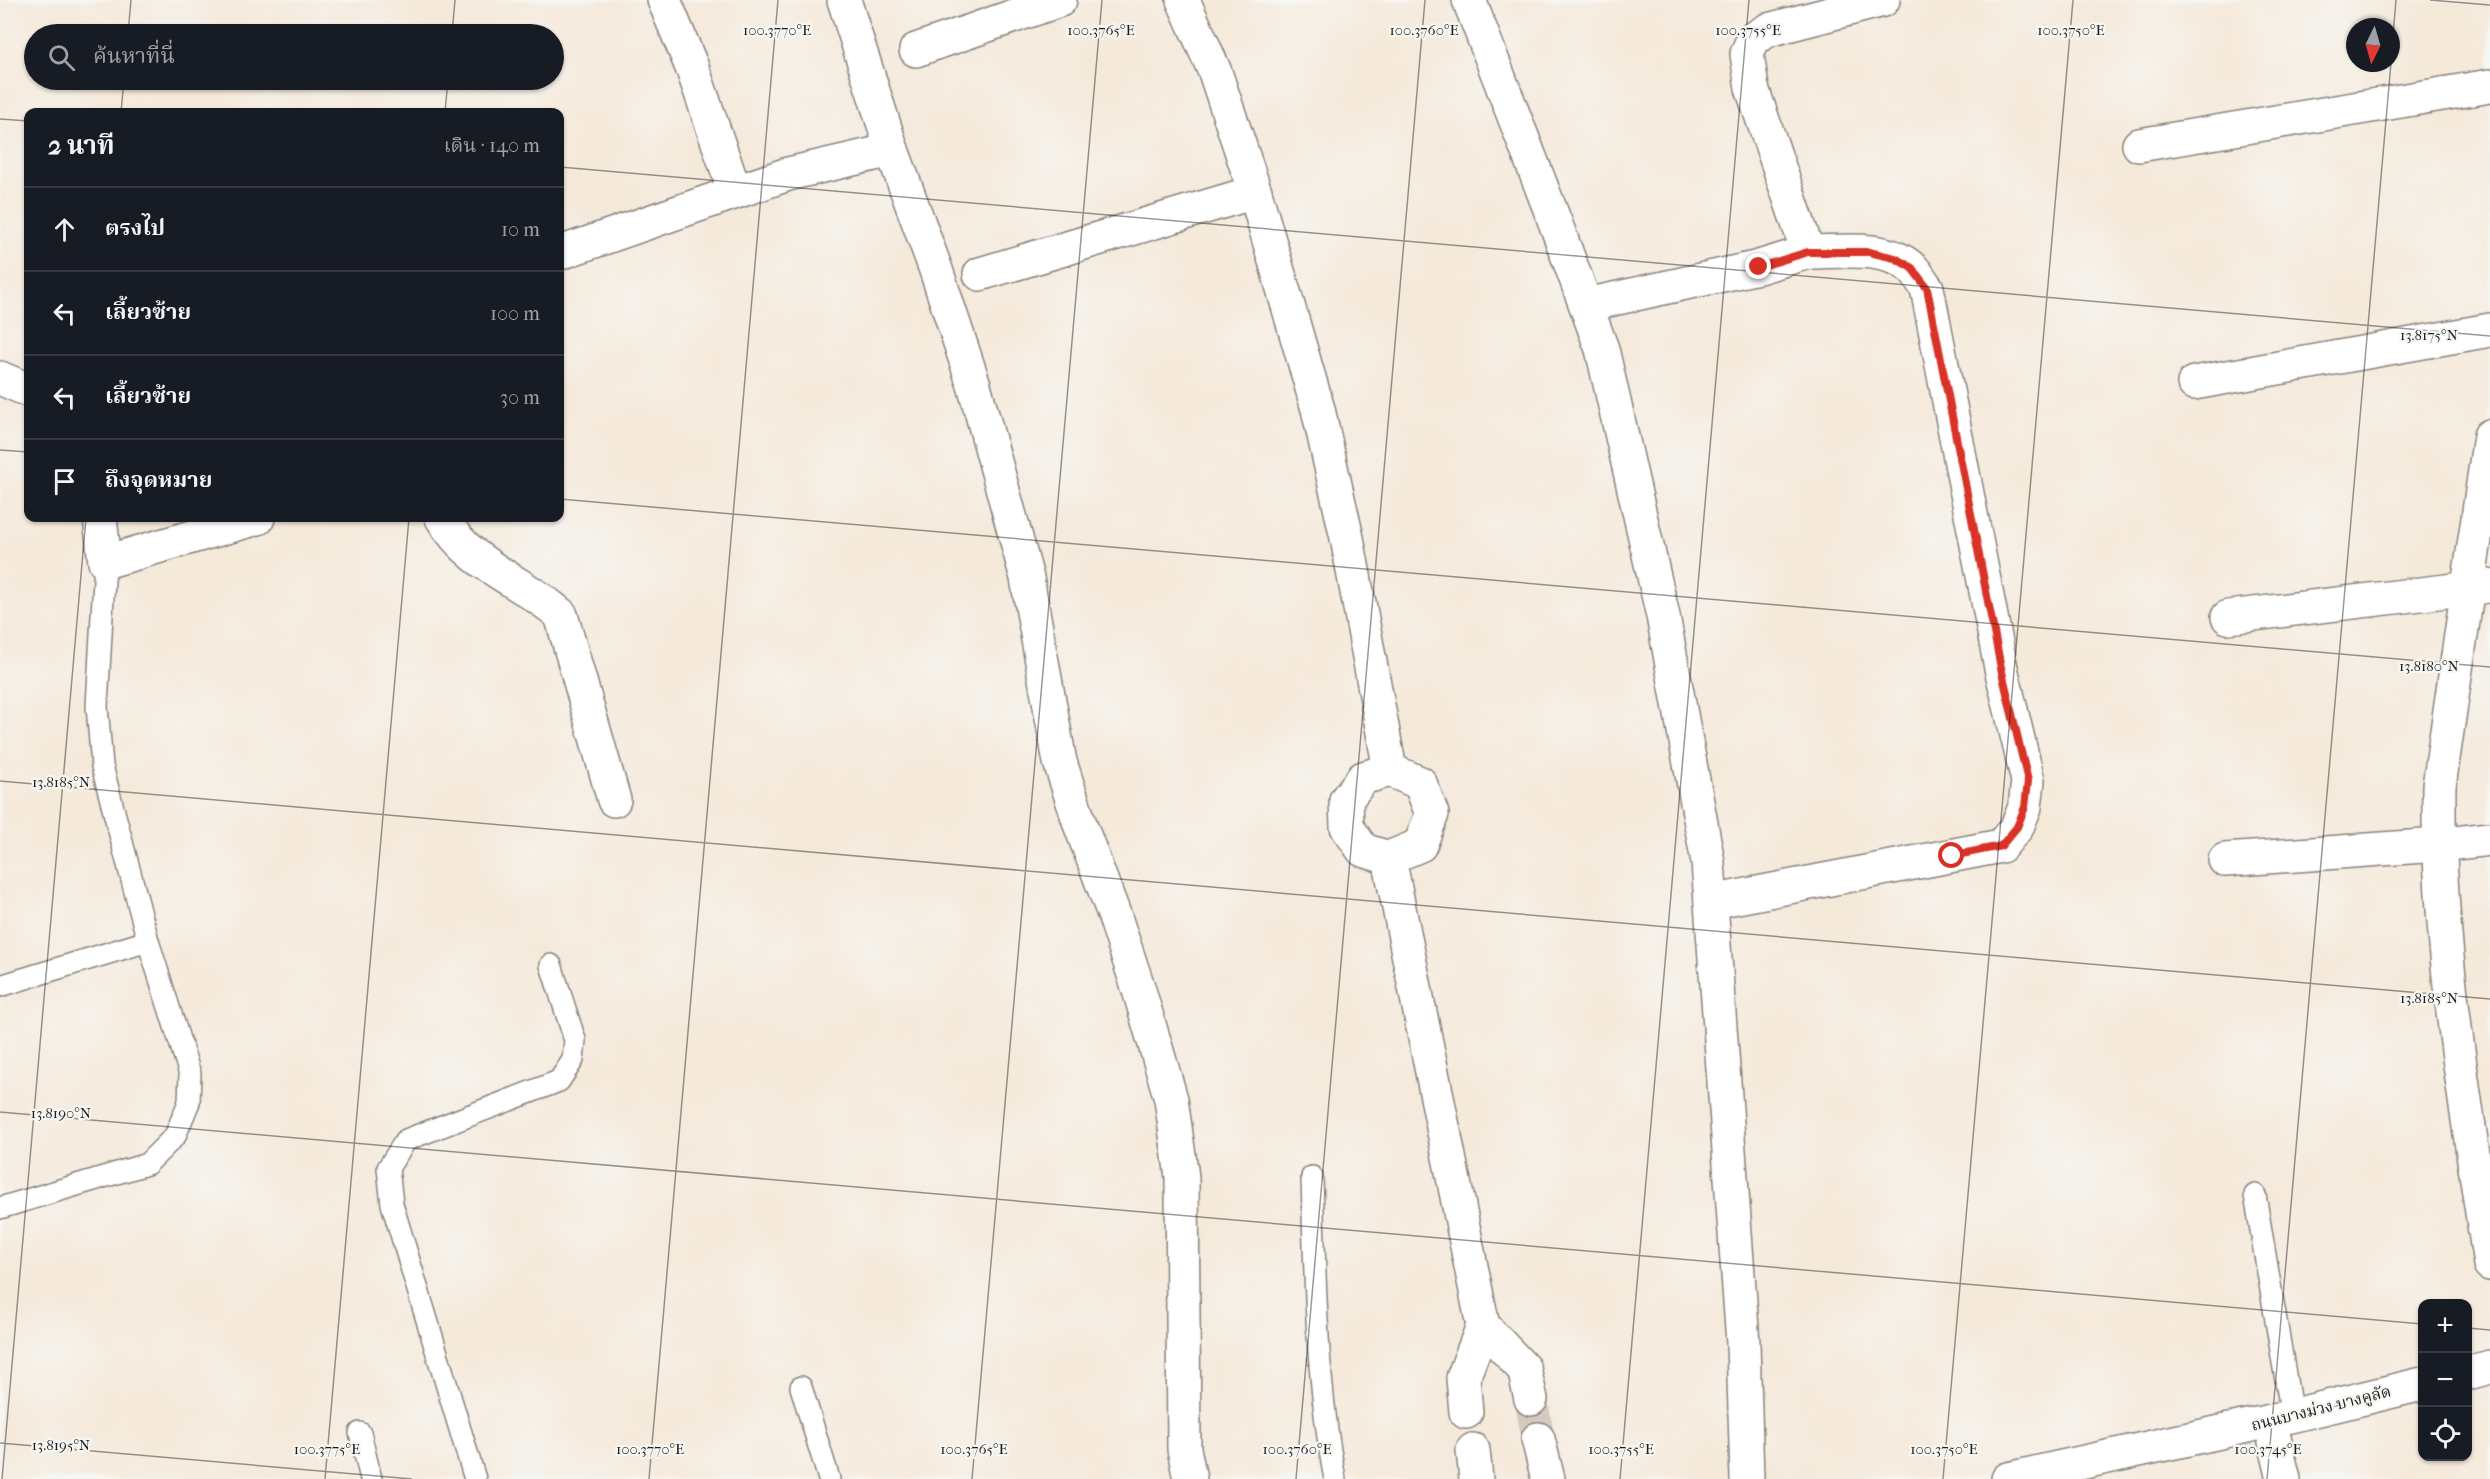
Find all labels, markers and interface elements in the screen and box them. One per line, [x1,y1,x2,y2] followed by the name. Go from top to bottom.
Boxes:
[2346,18,2400,72] north arrow
[743,21,811,39] text: 100.3770°E
[1067,21,1135,39] text: 100.3765°E
[1389,21,1459,39] text: 100.3760°E
[1715,21,1781,39] text: 100.3755°E
[2037,21,2105,39] text: 100.3750°E
[24,24,564,90] search box
[45,41,78,74] icon: search
[93,43,175,69] text: ค้นหาที่นี่
[48,130,114,161] text: 2 นาที
[444,134,540,157] text: เดิน · 140 m
[48,213,81,246] icon: ahead
[105,215,165,241] text: ตรงไป
[501,218,540,241] text: 10 m
[1745,253,1771,279] route end
[48,297,81,330] icon: left
[105,299,191,325] text: เลี้ยวซ้าย
[490,302,540,325] text: 100 m
[2400,326,2459,344] text: 13.8175°N
[48,381,81,414] icon: left
[105,383,191,409] text: เลี้ยวซ้าย
[500,386,540,409] text: 30 m
[48,465,81,498] icon: arrive
[105,467,212,493] text: ถึงจุดหมาย
[2399,657,2460,675] text: 13.8180°N
[32,773,91,791] text: 13.8185°N
[1938,842,1964,868] route start
[2400,989,2459,1007] text: 13.8185°N
[31,1104,92,1122] text: 13.8190°N
[2418,1299,2472,1461] map controls
[2418,1299,2472,1353] button: +
[2418,1353,2472,1407] button: −
[2249,1381,2393,1436] street label: ถนนบางม่วง-บางคูลัด
[2418,1407,2472,1461] button: locate
[32,1436,91,1454] text: 13.8195°N
[294,1440,360,1458] text: 100.3775°E
[616,1440,684,1458] text: 100.3770°E
[940,1440,1008,1458] text: 100.3765°E
[1262,1440,1332,1458] text: 100.3760°E
[1588,1440,1654,1458] text: 100.3755°E
[1910,1440,1978,1458] text: 100.3750°E
[2234,1440,2302,1458] text: 100.3745°E

